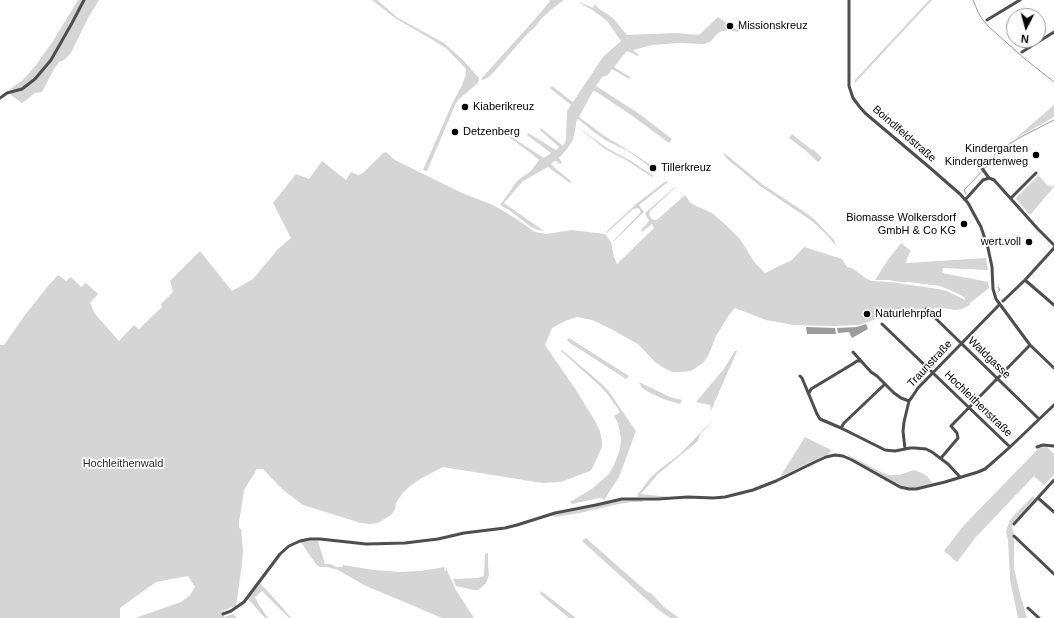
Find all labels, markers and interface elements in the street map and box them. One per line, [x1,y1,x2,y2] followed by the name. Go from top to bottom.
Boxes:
[1006,8,1046,48] north arrow
[738,19,808,33] place label: Missionskreuz
[725,21,735,31] marker: Missionskreuz
[1020,33,1029,45] text: N
[473,100,534,114] place label: Kiaberikreuz
[460,102,470,112] marker: Kiaberikreuz
[870,103,938,165] street label: Boindlfeldstraße
[463,125,520,139] place label: Detzenberg
[450,127,460,137] marker: Detzenberg
[945,142,1028,168] place label: Kindergarten Kindergartenweg
[1031,150,1041,160] marker: Kindergarten Kindergartenweg
[661,161,711,175] place label: Tillerkreuz
[648,163,658,173] marker: Tillerkreuz
[846,211,956,237] place label: Biomasse Wolkersdorf GmbH & Co KG
[959,219,969,229] marker: Biomasse Wolkersdorf GmbH & Co KG
[981,235,1021,249] place label: wert.voll
[1024,237,1034,247] marker: wert.voll
[875,307,942,321] place label: Naturlehrpfad
[862,309,872,319] marker: Naturlehrpfad
[965,334,1013,382] street label: Waldgasse
[905,338,955,390] street label: Traunstraße
[941,368,1015,440] street label: Hochleithenstraße
[83,457,163,471] park label: Hochleithenwald

